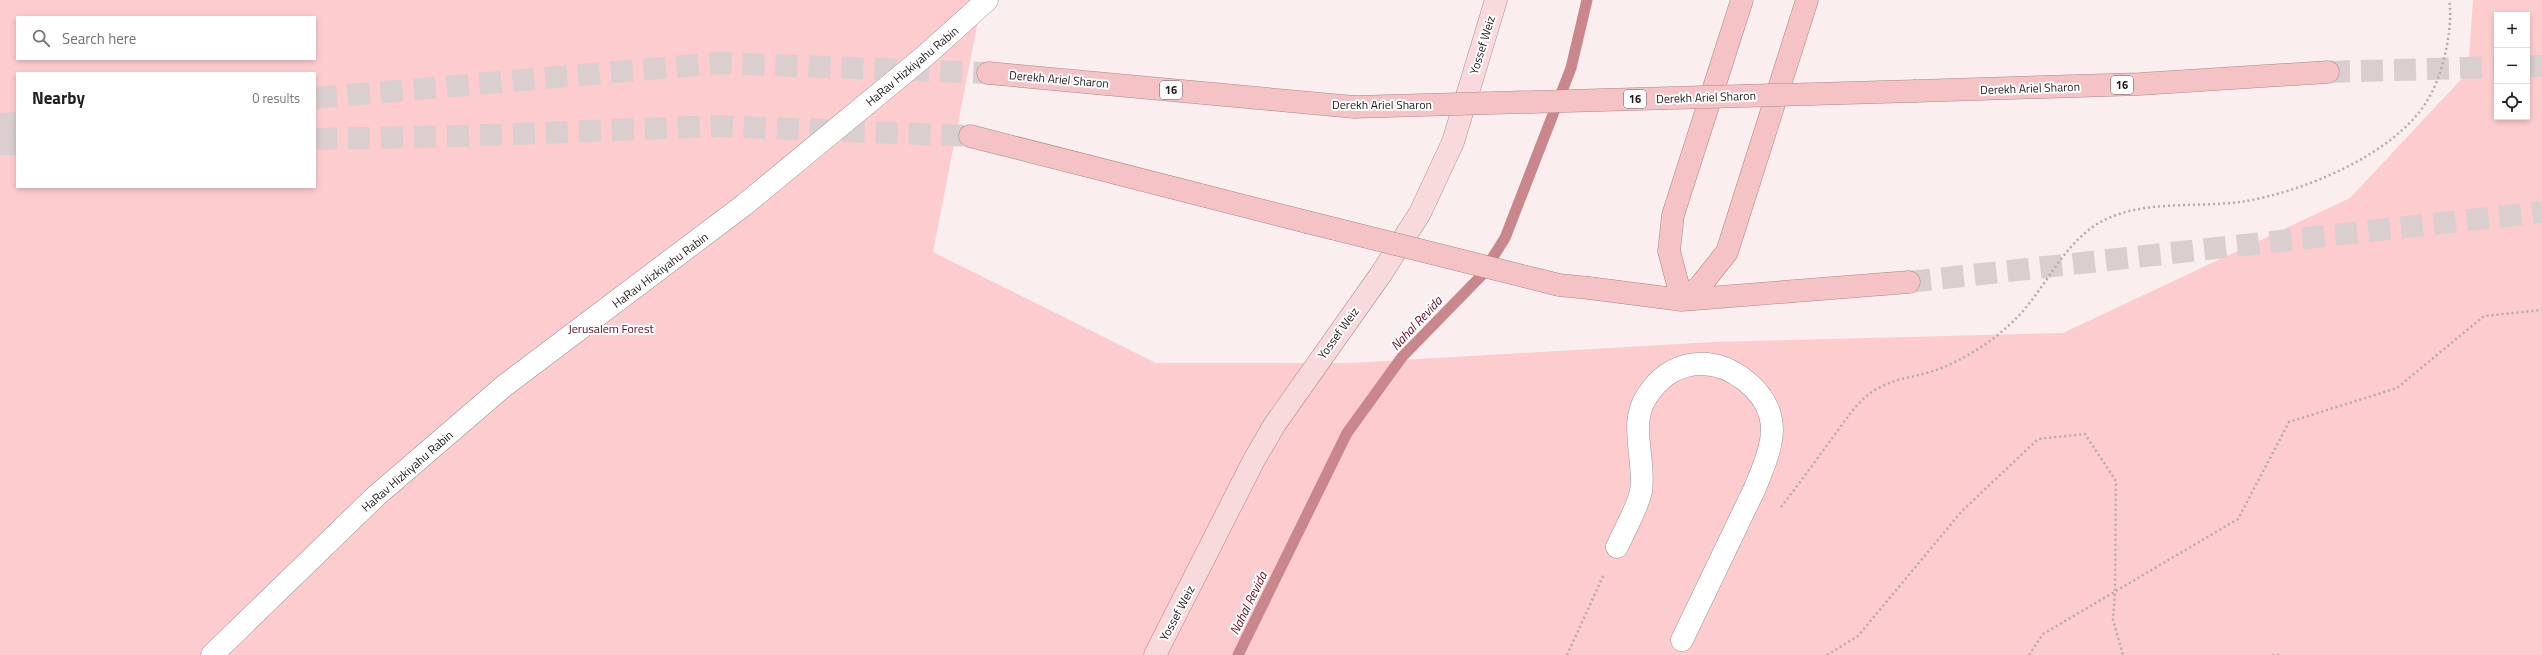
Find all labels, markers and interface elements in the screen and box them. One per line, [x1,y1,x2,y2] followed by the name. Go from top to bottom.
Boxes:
[2494,12,2530,120] map controls
[2494,12,2530,48] button: +
[1464,13,1500,77] street label: Yossef Weiz
[16,16,316,60] search box
[861,21,963,111] street label: HaRav Hizkiyahu Rabin
[30,27,52,49] icon: search
[62,27,136,50] text: Search here
[2494,48,2530,84] button: −
[1008,65,1110,93] street label: Derekh Ariel Sharon
[2111,76,2133,94] road number: 16
[1980,77,2080,99] street label: Derekh Ariel Sharon
[1160,81,1182,99] road number: 16
[2494,84,2530,120] button: locate
[32,85,85,111] text: Nearby
[1656,86,1756,108] street label: Derekh Ariel Sharon
[252,88,300,108] text: 0 results
[1624,90,1646,108] road number: 16
[1332,95,1432,114] street label: Derekh Ariel Sharon
[608,227,712,313] street label: HaRav Hizkiyahu Rabin
[1385,290,1448,355] water label: Nahal Revida
[1313,303,1363,363] street label: Yossef Weiz
[568,319,654,338] park label: Jerusalem Forest
[357,426,457,516] street label: HaRav Hizkiyahu Rabin
[1224,567,1273,638] water label: Nahal Revida
[1154,582,1200,644] street label: Yossef Weiz

